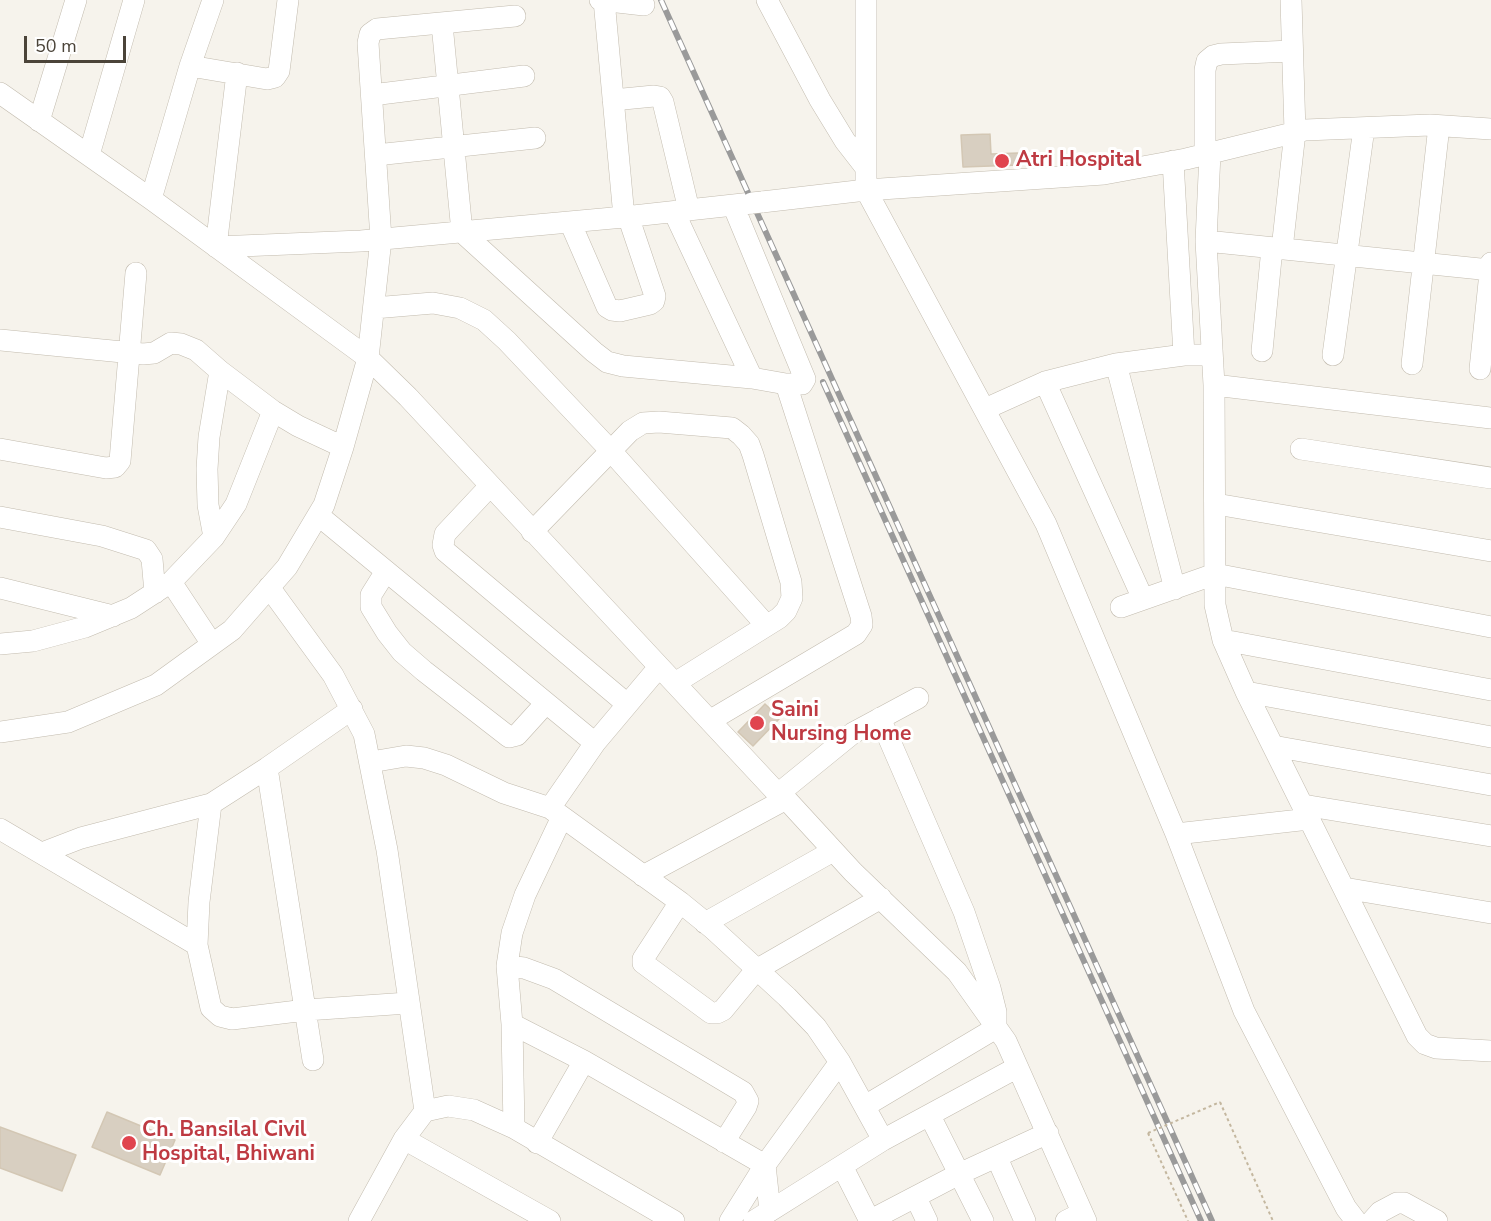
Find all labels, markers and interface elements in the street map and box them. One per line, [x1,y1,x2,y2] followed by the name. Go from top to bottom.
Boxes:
[27,24,129,62] scale bar
[35,34,77,58] text: 50 m
[1016,148,1141,174] place label: Atri Hospital
[993,152,1011,170] marker: Atri Hospital
[771,698,911,748] place label: Saini Nursing Home
[748,714,766,732] marker: Saini Nursing Home
[142,1118,315,1168] place label: Ch. Bansilal Civil Hospital, Bhiwani
[120,1134,138,1152] marker: Ch. Bansilal Civil Hospital, Bhiwani

